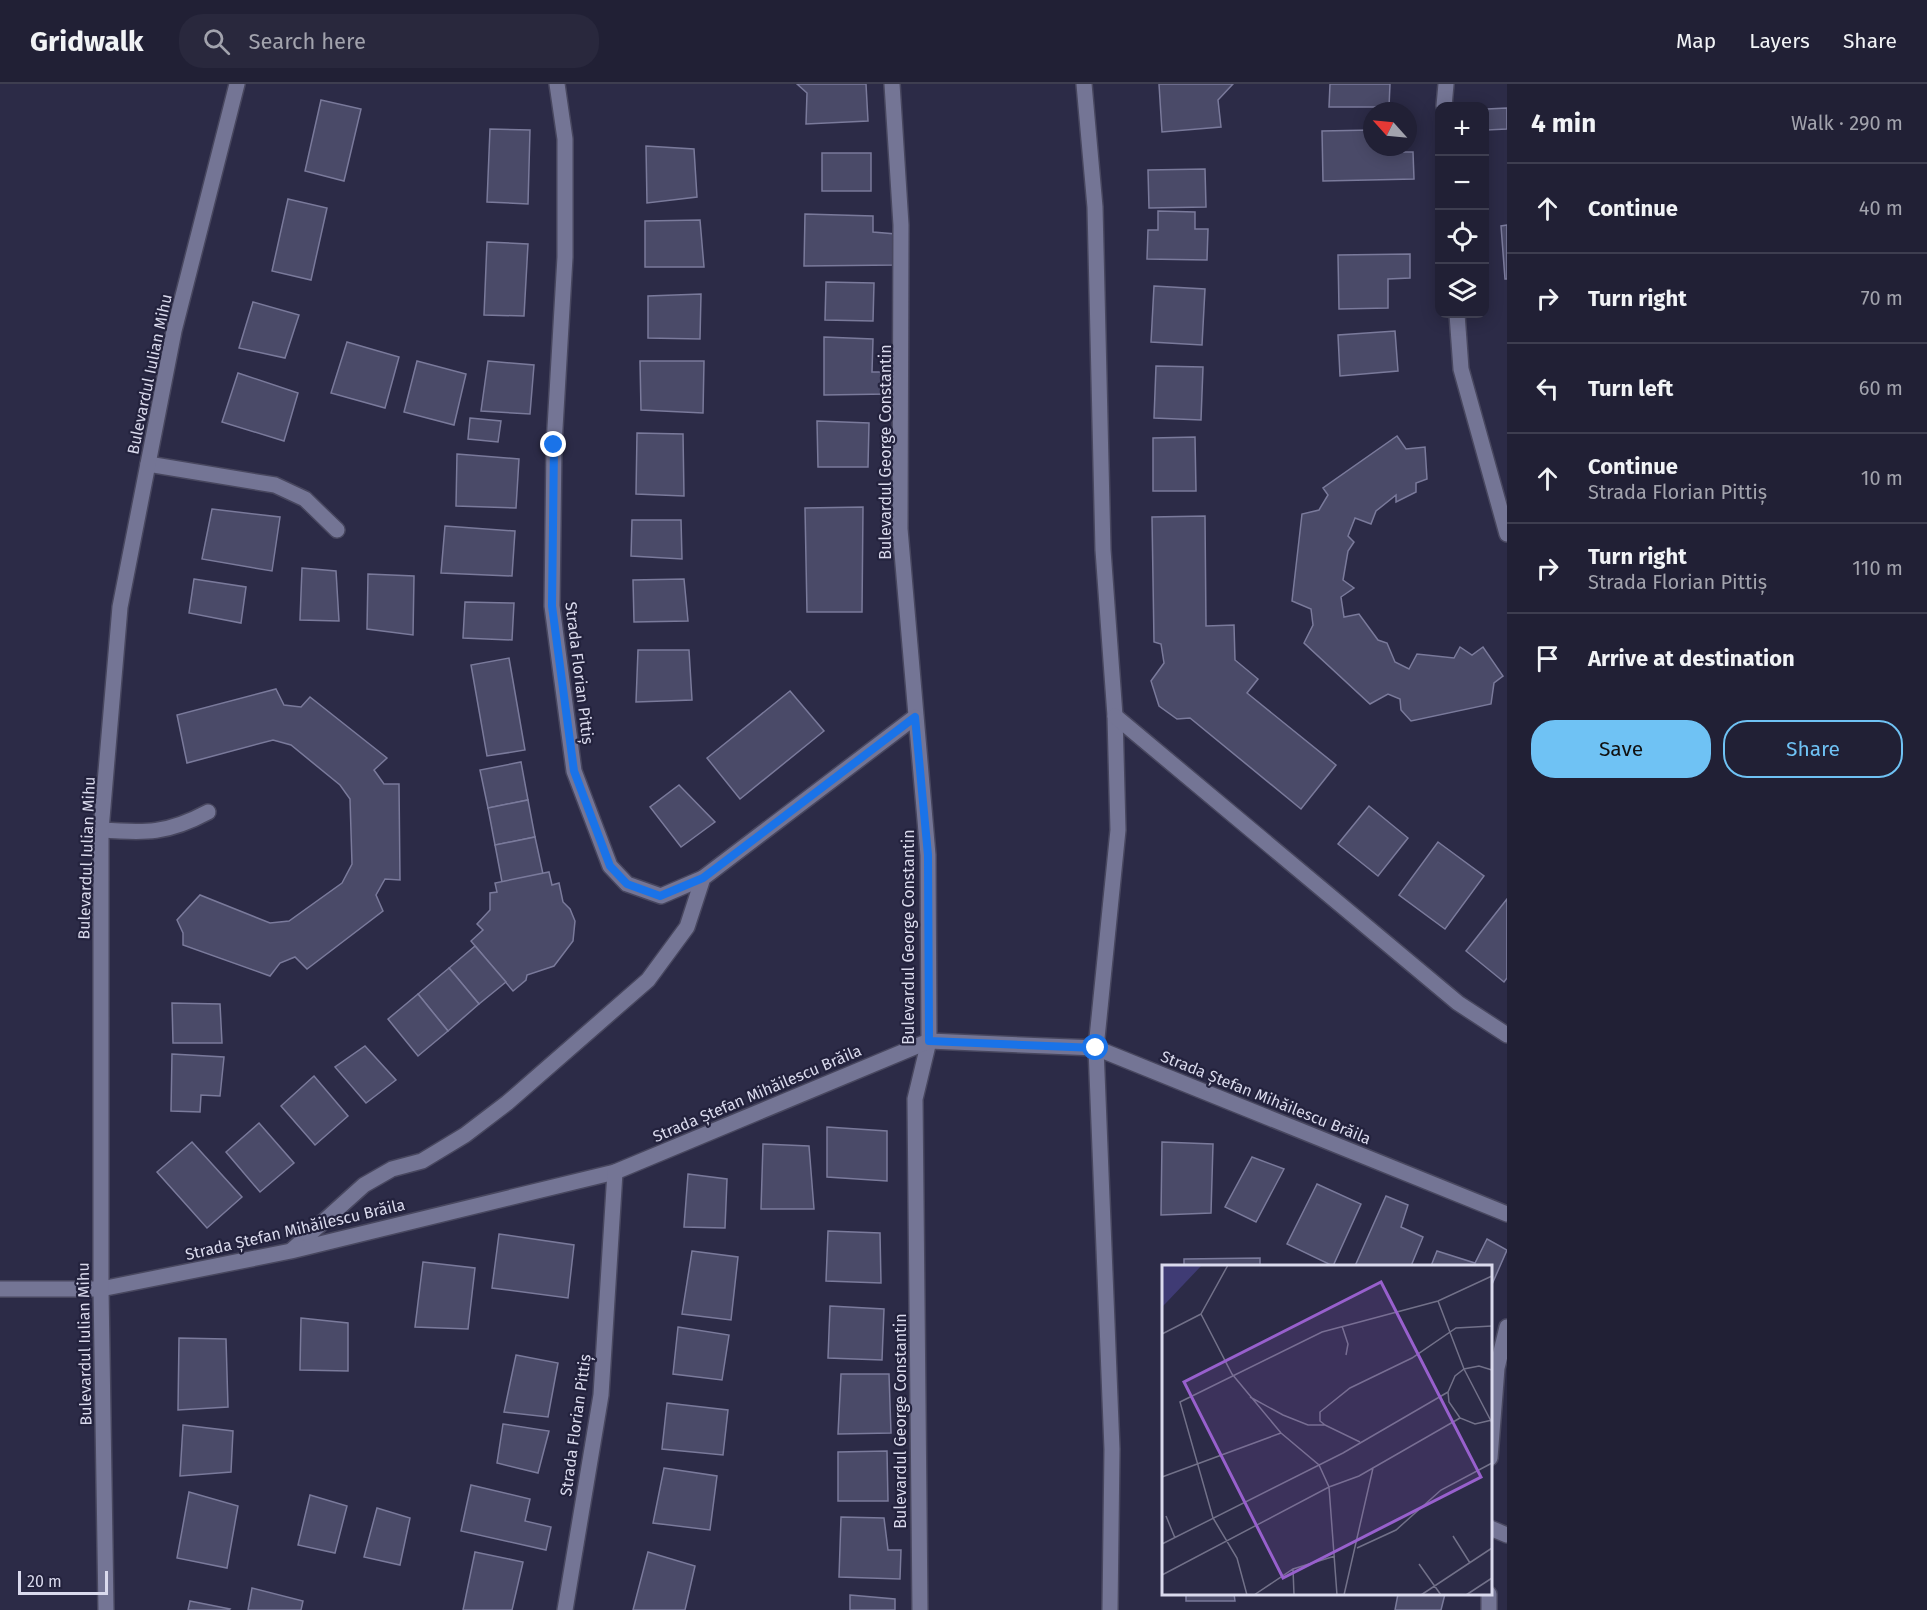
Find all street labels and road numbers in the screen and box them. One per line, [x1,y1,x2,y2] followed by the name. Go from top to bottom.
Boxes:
[123,292,176,456] street label: Bulevardul Iulian Mihu
[876,344,895,560] street label: Bulevardul George Constantin
[560,601,598,745] street label: Strada Florian Pittiș
[74,776,99,940] street label: Bulevardul Iulian Mihu
[899,829,918,1045] street label: Bulevardul George Constantin
[650,1041,865,1147] street label: Strada Ștefan Mihăilescu Brăila
[1158,1047,1374,1149] street label: Strada Ștefan Mihăilescu Brăila
[183,1195,407,1265] street label: Strada Ștefan Mihăilescu Brăila
[74,1262,95,1426] street label: Bulevardul Iulian Mihu
[891,1313,910,1529] street label: Bulevardul George Constantin
[556,1353,596,1498] street label: Strada Florian Pittiș

